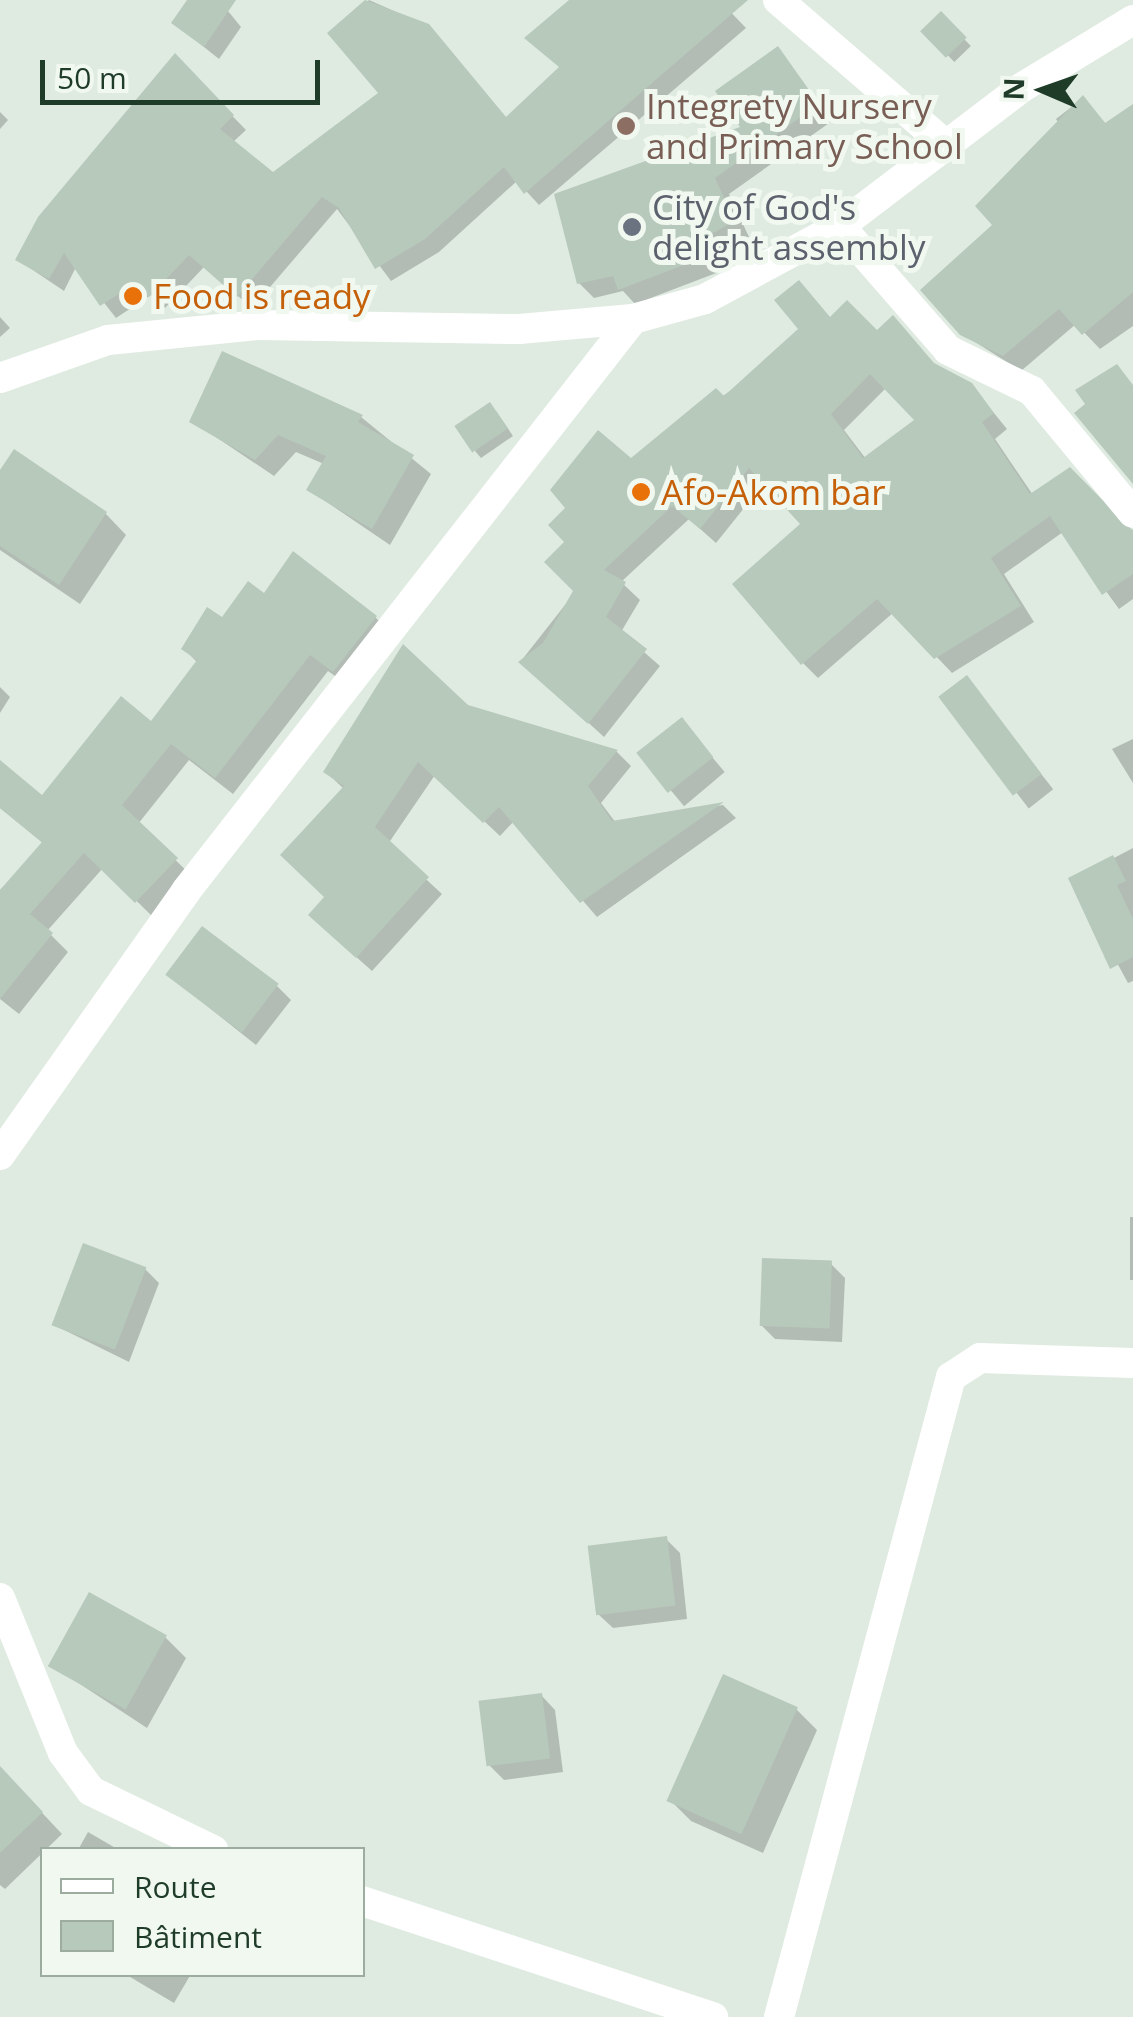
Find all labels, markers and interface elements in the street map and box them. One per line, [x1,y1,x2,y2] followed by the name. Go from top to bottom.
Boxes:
[45,40,325,102] scale bar
[993,40,1093,140] north arrow
[57,57,127,98] text: 50 m
[994,77,1032,101] text: N
[646,85,963,167] place label: Integrety Nursery and Primary School
[615,115,637,137] marker: Integrety Nursery and Primary School
[652,186,925,268] place label: City of God's delight assembly
[621,216,643,238] marker: City of God's delight assembly
[153,275,371,317] place label: Food is ready
[122,285,144,307] marker: Food is ready
[661,471,885,513] place label: Afo-Akom bar
[630,481,652,503] marker: Afo-Akom bar
[40,1847,365,1977] legend
[134,1866,217,1907] text: Route
[134,1916,262,1957] text: Bâtiment

